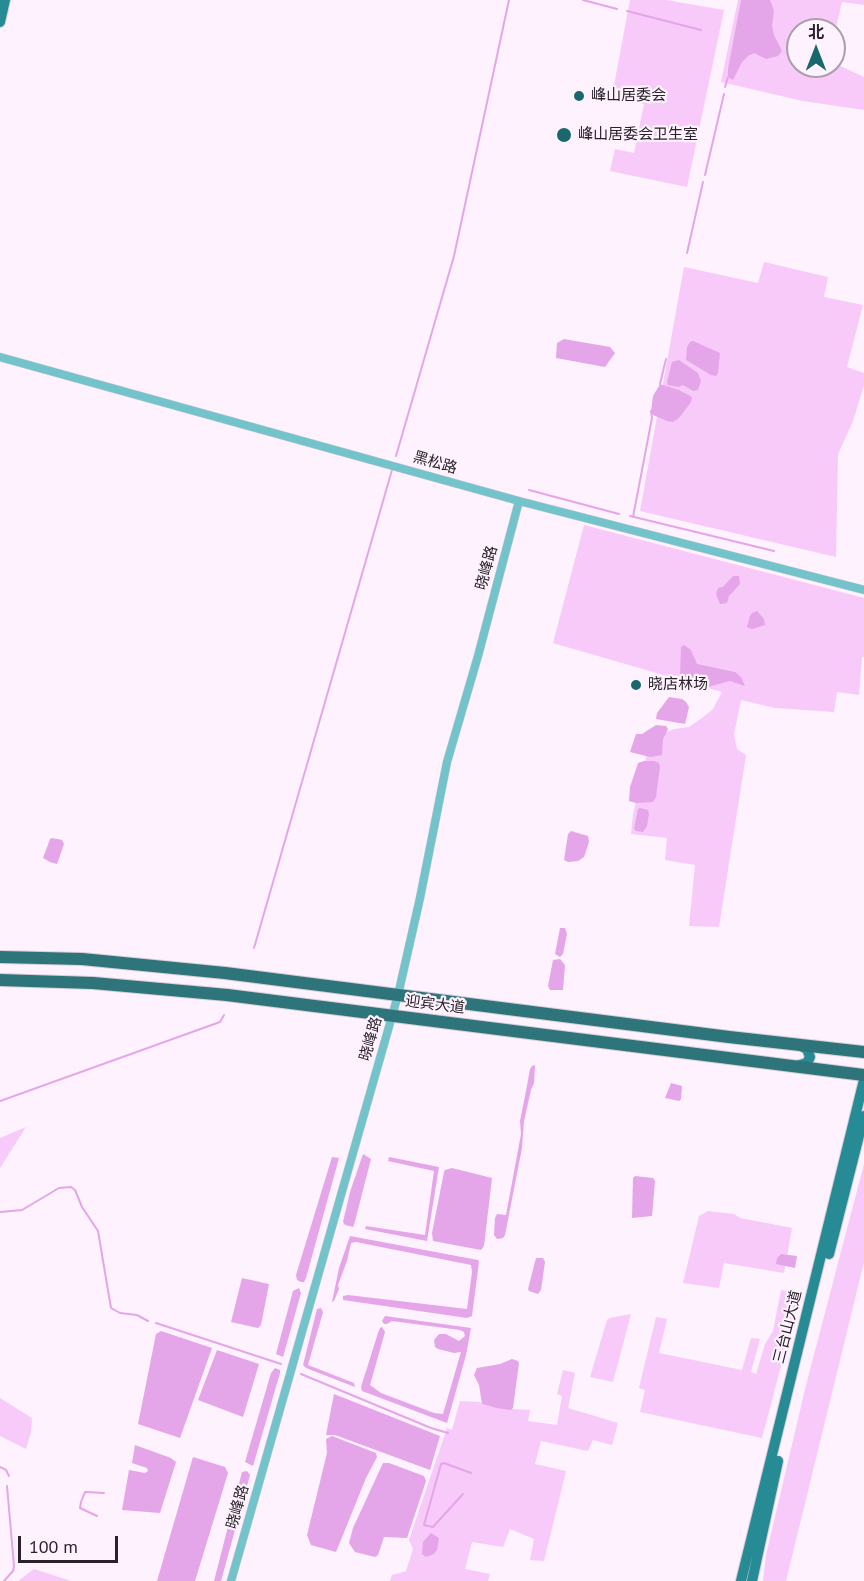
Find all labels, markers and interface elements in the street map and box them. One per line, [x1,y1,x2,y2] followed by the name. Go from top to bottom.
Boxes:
[786,18,846,78] north arrow
[808,22,824,42] text: 北
[591,87,666,105] place label: 峰山居委会
[572,89,586,103] marker: 峰山居委会
[555,126,573,144] marker: 峰山居委会卫生室
[578,126,698,144] place label: 峰山居委会卫生室
[411,448,459,478] street label: 黑松路
[472,544,502,592] street label: 晓峰路
[648,676,708,694] place label: 晓店林场
[629,678,643,692] marker: 晓店林场
[404,992,466,1018] street label: 迎宾大道
[356,1015,386,1063] street label: 晓峰路
[770,1288,806,1366] street label: 三台山大道
[223,1483,253,1531] street label: 晓峰路
[21,1524,122,1562] scale bar
[29,1535,78,1558] text: 100 m

